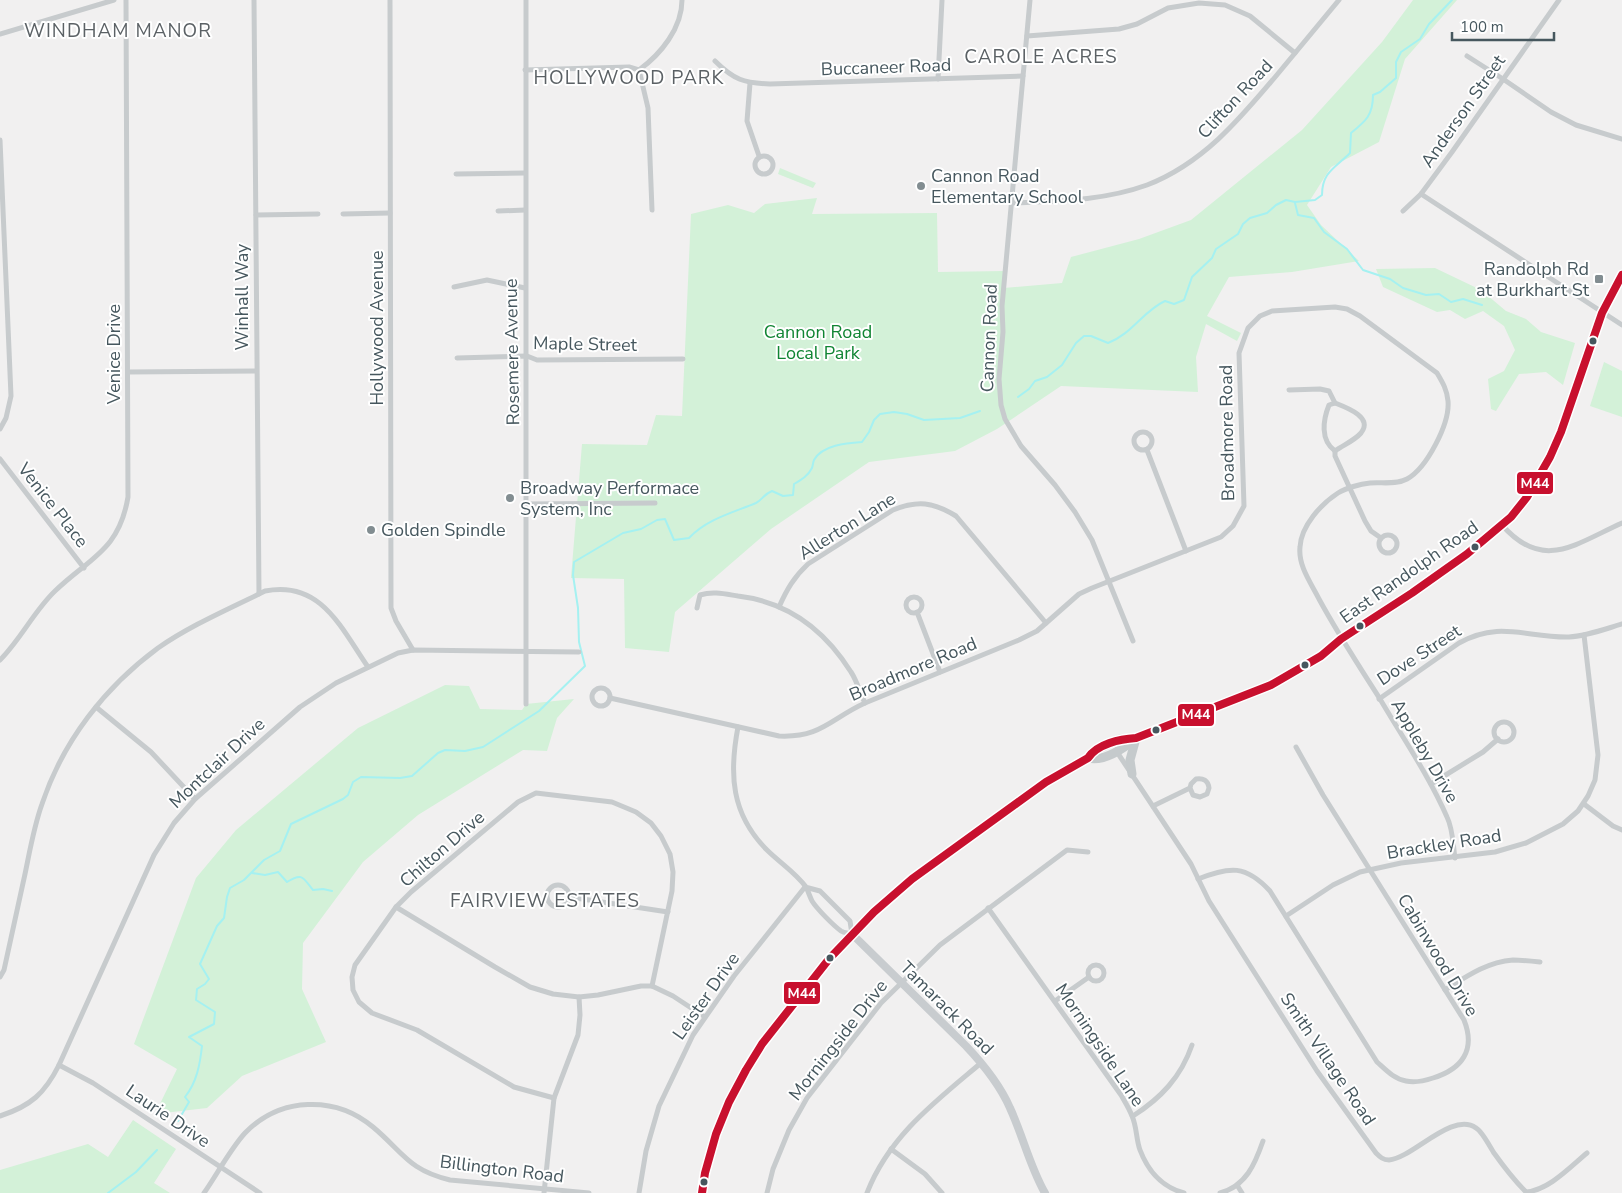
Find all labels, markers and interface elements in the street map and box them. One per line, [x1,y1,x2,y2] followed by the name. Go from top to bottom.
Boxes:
[1452,10,1554,42] scale bar
[1460,17,1504,37] text: 100 m
[24,18,212,44] district label: WINDHAM MANOR
[964,44,1118,70] district label: CAROLE ACRES
[1415,49,1511,172] street label: Anderson Street
[820,53,952,81] street label: Buccaneer Road
[1192,54,1278,144] street label: Clifton Road
[534,65,725,91] district label: HOLLYWOOD PARK
[931,164,1084,209] place label: Cannon Road Elementary School
[915,180,927,192] marker: Cannon Road Elementary School
[230,243,254,350] street label: Winhall Way
[365,250,389,406] street label: Hollywood Avenue
[1476,257,1590,302] place label: Randolph Rd at Burkhart St
[1593,273,1605,285] marker: Randolph Rd at Burkhart St
[499,278,525,426] street label: Rosemere Avenue
[975,283,1003,393] street label: Cannon Road
[102,304,126,405] street label: Venice Drive
[764,320,872,365] park label: Cannon Road Local Park
[533,331,638,357] street label: Maple Street
[1588,336,1598,346] unlabelled marker
[1214,365,1240,501] street label: Broadmore Road
[12,457,94,552] street label: Venice Place
[1516,471,1554,495] line badge: M44
[1521,474,1550,493] text: M44
[520,476,699,521] place label: Broadway Performace System, Inc
[794,487,900,565] street label: Allerton Lane
[504,492,516,504] marker: Broadway Performace System, Inc
[1335,515,1483,629] street label: East Randolph Road
[381,518,506,542] place label: Golden Spindle
[365,524,377,536] marker: Golden Spindle
[1470,542,1480,552] unlabelled marker
[1372,619,1466,691] street label: Dove Street
[1355,621,1365,631] unlabelled marker
[846,631,980,707] street label: Broadmore Road
[1300,660,1310,670] unlabelled marker
[1386,695,1464,807] street label: Appleby Drive
[1177,703,1215,727] line badge: M44
[1182,705,1211,724] text: M44
[164,712,270,814] street label: Montclair Drive
[1151,725,1161,735] unlabelled marker
[394,805,490,893] street label: Chilton Drive
[1385,823,1503,865] street label: Brackley Road
[450,888,640,914] district label: FAIRVIEW ESTATES
[1392,889,1484,1021] street label: Cabinwood Drive
[667,948,745,1044] street label: Leister Drive
[825,953,835,963] unlabelled marker
[895,956,999,1060] street label: Tamarack Road
[783,975,893,1105] street label: Morningside Drive
[1050,979,1150,1111] street label: Morningside Lane
[783,981,821,1005] line badge: M44
[788,984,817,1003] text: M44
[1275,988,1381,1130] street label: Smith Village Road
[121,1079,215,1153] street label: Laurie Drive
[439,1149,565,1189] street label: Billington Road
[699,1177,709,1187] unlabelled marker

